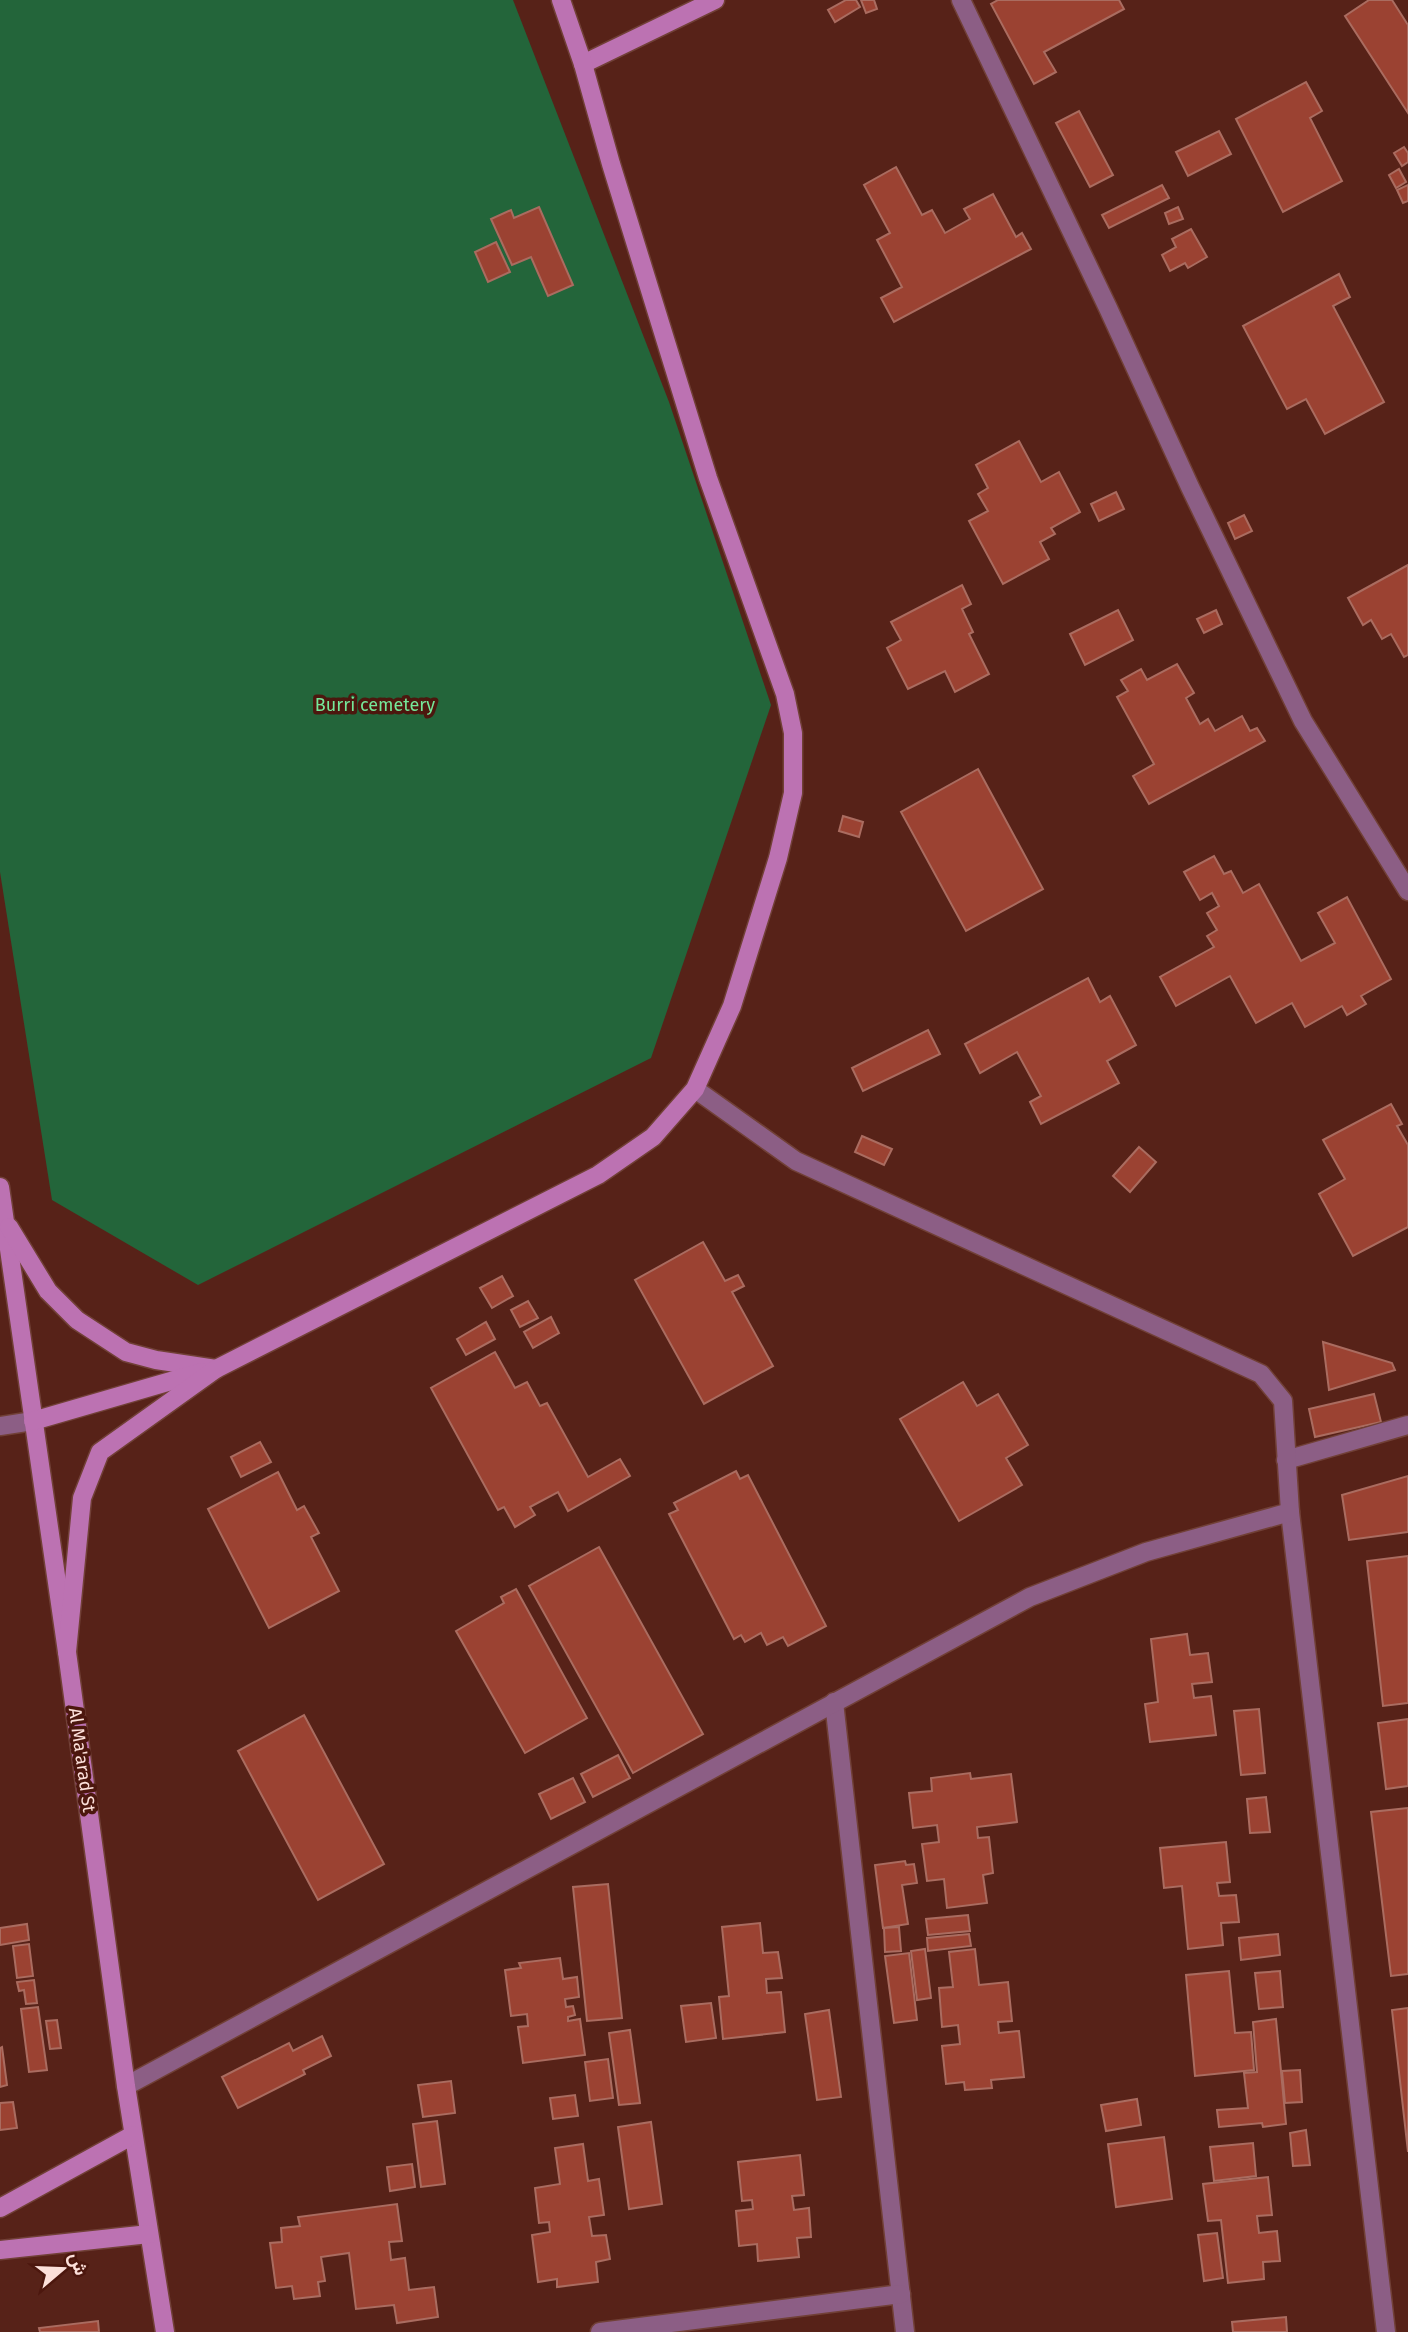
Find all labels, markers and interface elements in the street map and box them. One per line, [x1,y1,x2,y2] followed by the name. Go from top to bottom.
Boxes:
[315,694,435,716] park label: Burri cemetery
[64,1706,100,1814] street label: Al Ma'arad St
[28,2234,98,2304] north arrow
[64,2249,93,2278] text: ش

